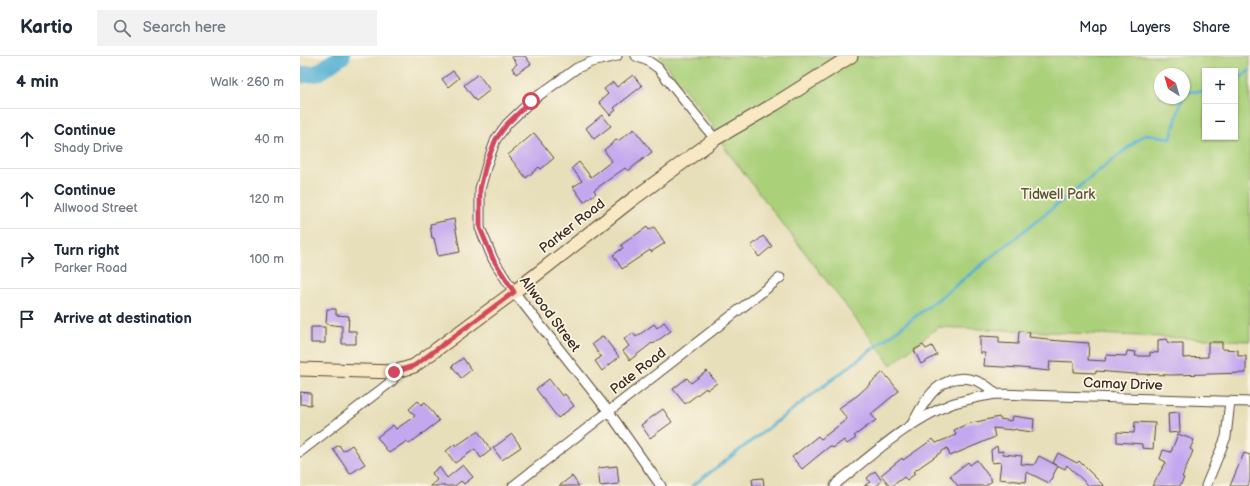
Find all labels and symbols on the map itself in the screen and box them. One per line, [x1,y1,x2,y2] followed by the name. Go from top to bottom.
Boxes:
[1154,68,1190,104] north arrow
[522,92,540,110] route start
[1021,186,1095,203] park label: Tidwell Park
[536,195,608,257] street label: Parker Road
[516,273,584,356] street label: Allwood Street
[607,344,669,398] street label: Pate Road
[385,363,403,381] route end
[1083,374,1163,394] street label: Camay Drive

